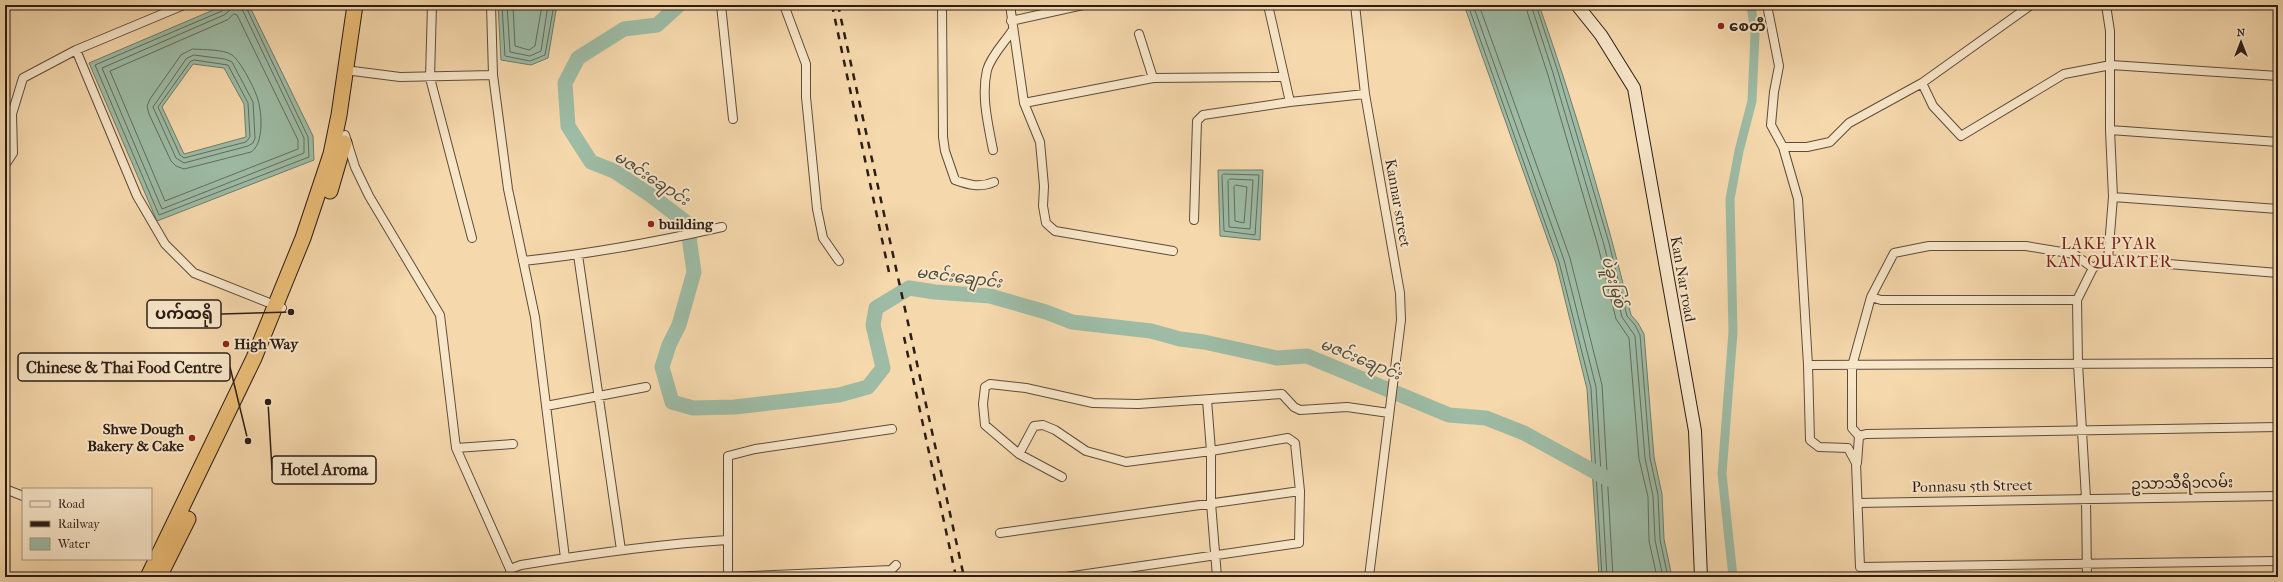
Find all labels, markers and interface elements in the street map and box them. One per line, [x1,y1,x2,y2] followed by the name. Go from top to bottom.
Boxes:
[1729,16,1766,35] place label: စေတီ
[1716,21,1726,31] marker: စေတီ
[2221,22,2261,62] north arrow
[2237,26,2246,39] text: N
[609,145,695,213] water label: မဇင်းချောင်း
[1381,157,1415,249] street label: Kannar street
[658,215,714,233] place label: building
[646,219,656,229] marker: building
[2046,234,2173,271] district label: LAKE PYAR KAN QUARTER
[1667,235,1700,324] street label: Kan Nar road
[1594,254,1632,312] water label: ပဲခူးမြစ်
[915,260,1004,296] water label: မဇင်းချောင်း
[147,300,221,328] callout: ပက်ထရို
[155,302,213,327] text: ပက်ထရို
[1316,332,1406,388] water label: မဇင်းချောင်း
[234,335,299,353] place label: High Way
[221,339,231,349] marker: High Way
[18,353,230,381] callout: Chinese & Thai Food Centre
[26,358,222,377] text: Chinese & Thai Food Centre
[87,420,185,455] place label: Shwe Dough Bakery & Cake
[187,433,197,443] marker: Shwe Dough Bakery & Cake
[272,456,376,484] callout: Hotel Aroma
[280,460,368,479] text: Hotel Aroma
[2131,472,2233,496] street label: ဥသာသီရိ၁လမ်း
[1911,476,2033,496] street label: Ponnasu 5th Street
[22,488,152,560] legend
[58,497,85,511] text: Road
[58,517,100,531] text: Railway
[57,537,91,551] text: Water

